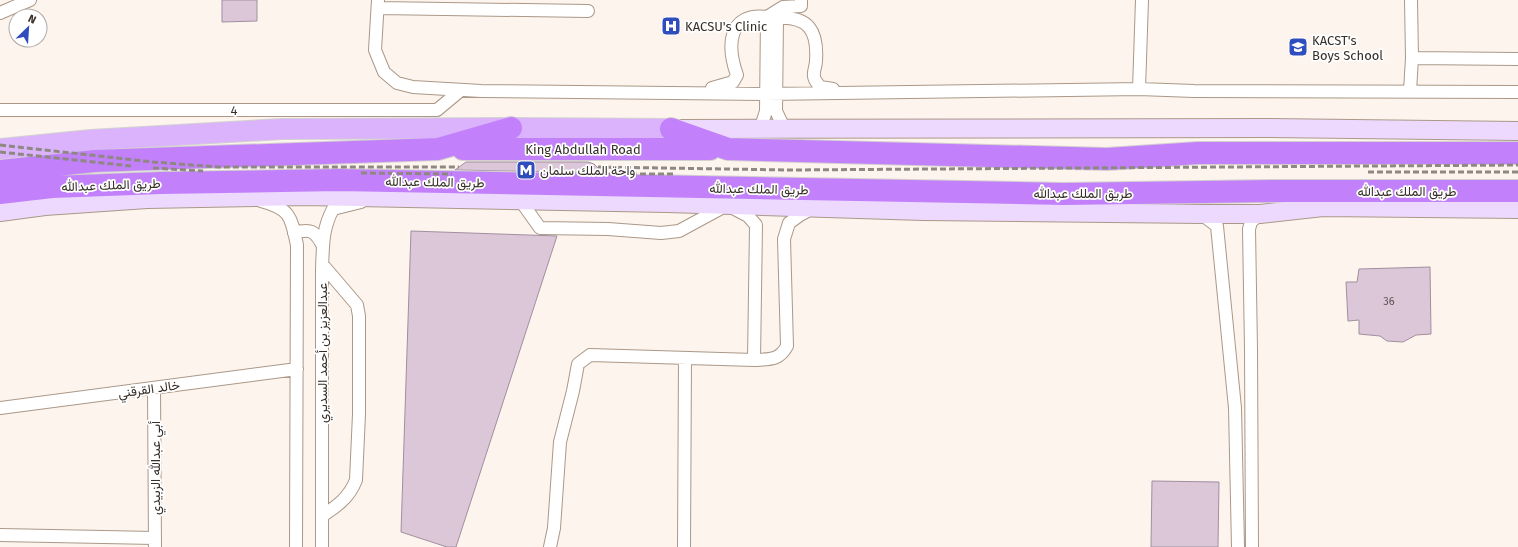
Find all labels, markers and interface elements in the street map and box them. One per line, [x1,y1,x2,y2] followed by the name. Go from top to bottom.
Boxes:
[8,8,48,48] north arrow
[26,12,38,27] text: N
[660,15,682,37] hospital icon: KACSU's Clinic
[685,19,767,34] place label: KACSU's Clinic
[1312,33,1383,63] place label: KACST's Boys School
[1287,36,1309,58] school or university icon: KACST's Boys School
[231,103,238,118] street label: 4
[525,142,641,157] street label: King Abdullah Road
[515,159,537,181] metro station icon: واحة الملك سلمان
[540,163,636,179] place label: واحة الملك سلمان
[385,174,485,191] street label: طريق الملك عبدالله
[61,176,161,195] street label: طريق الملك عبدالله
[709,181,809,198] street label: طريق الملك عبدالله
[1357,184,1457,200] street label: طريق الملك عبدالله
[1033,186,1133,202] street label: طريق الملك عبدالله
[315,283,333,423] street label: عبدالعزيز بن أحمد السديري
[1383,295,1395,308] house number: 36
[117,377,182,404] street label: خالد القرقني
[148,421,166,515] street label: أبي عبدالله الزبيدي

